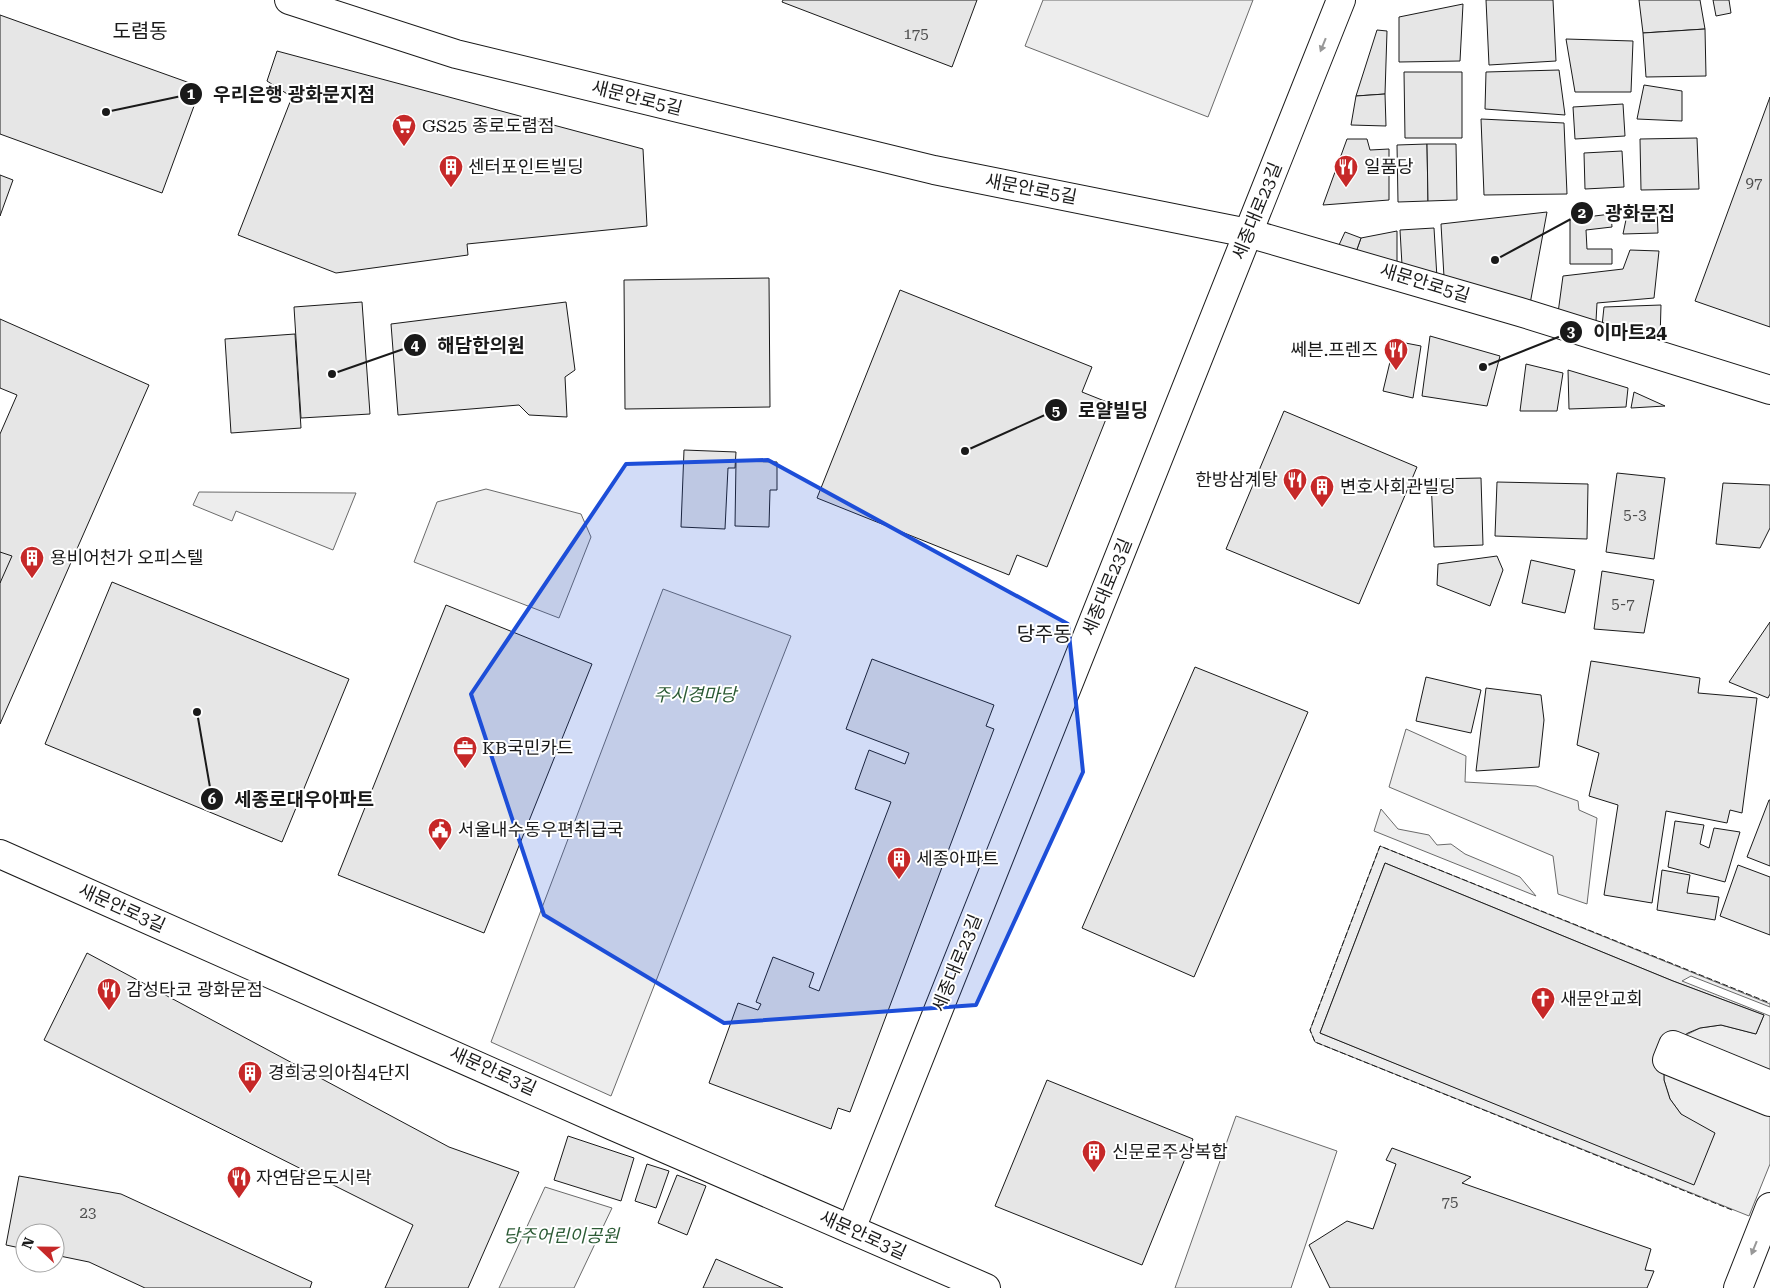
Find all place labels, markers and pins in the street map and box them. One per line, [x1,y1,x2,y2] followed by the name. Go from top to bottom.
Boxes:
[178,77,385,111] callout: 우리은행 광화문지점
[391,113,417,147] supermarket icon: GS25 종로도렴점
[422,115,555,136] place label: GS25 종로도렴점
[438,154,464,188] building icon: 센터포인트빌딩
[1333,154,1359,188] restaurant icon: 일품당
[468,156,584,177] place label: 센터포인트빌딩
[1364,156,1414,177] place label: 일품당
[1570,196,1685,230] callout: 광화문집
[1558,315,1677,349] callout: 이마트24
[403,328,535,362] callout: 해담한의원
[1383,337,1409,371] restaurant icon: 쎄븐.프렌즈
[1291,339,1378,360] place label: 쎄븐.프렌즈
[1043,393,1158,427] callout: 로얄빌딩
[1282,467,1308,501] restaurant icon: 한방삼계탕
[1195,469,1278,490] place label: 한방삼계탕
[1309,474,1335,508] building icon: 변호사회관빌딩
[1340,476,1456,497] place label: 변호사회관빌딩
[19,545,45,579] building icon: 용비어천가 오피스텔
[50,547,204,568] place label: 용비어천가 오피스텔
[452,735,478,769] office icon: KB국민카드
[482,737,573,758] place label: KB국민카드
[199,782,384,816] callout: 세종로대우아파트
[427,817,453,851] public building icon: 서울내수동우편취급국
[458,819,624,840] place label: 서울내수동우편취급국
[886,846,912,880] building icon: 세종아파트
[916,848,999,869] place label: 세종아파트
[96,977,122,1011] restaurant icon: 감성타코 광화문점
[126,979,263,1000] place label: 감성타코 광화문점
[1530,986,1556,1020] church icon: 새문안교회
[1560,988,1643,1009] place label: 새문안교회
[237,1060,263,1094] building icon: 경희궁의아침4단지
[268,1062,411,1083] place label: 경희궁의아침4단지
[1081,1139,1107,1173] building icon: 신문로주상복합
[1112,1141,1228,1162] place label: 신문로주상복합
[226,1165,252,1199] restaurant icon: 자연담은도시락
[256,1167,372,1188] place label: 자연담은도시락

